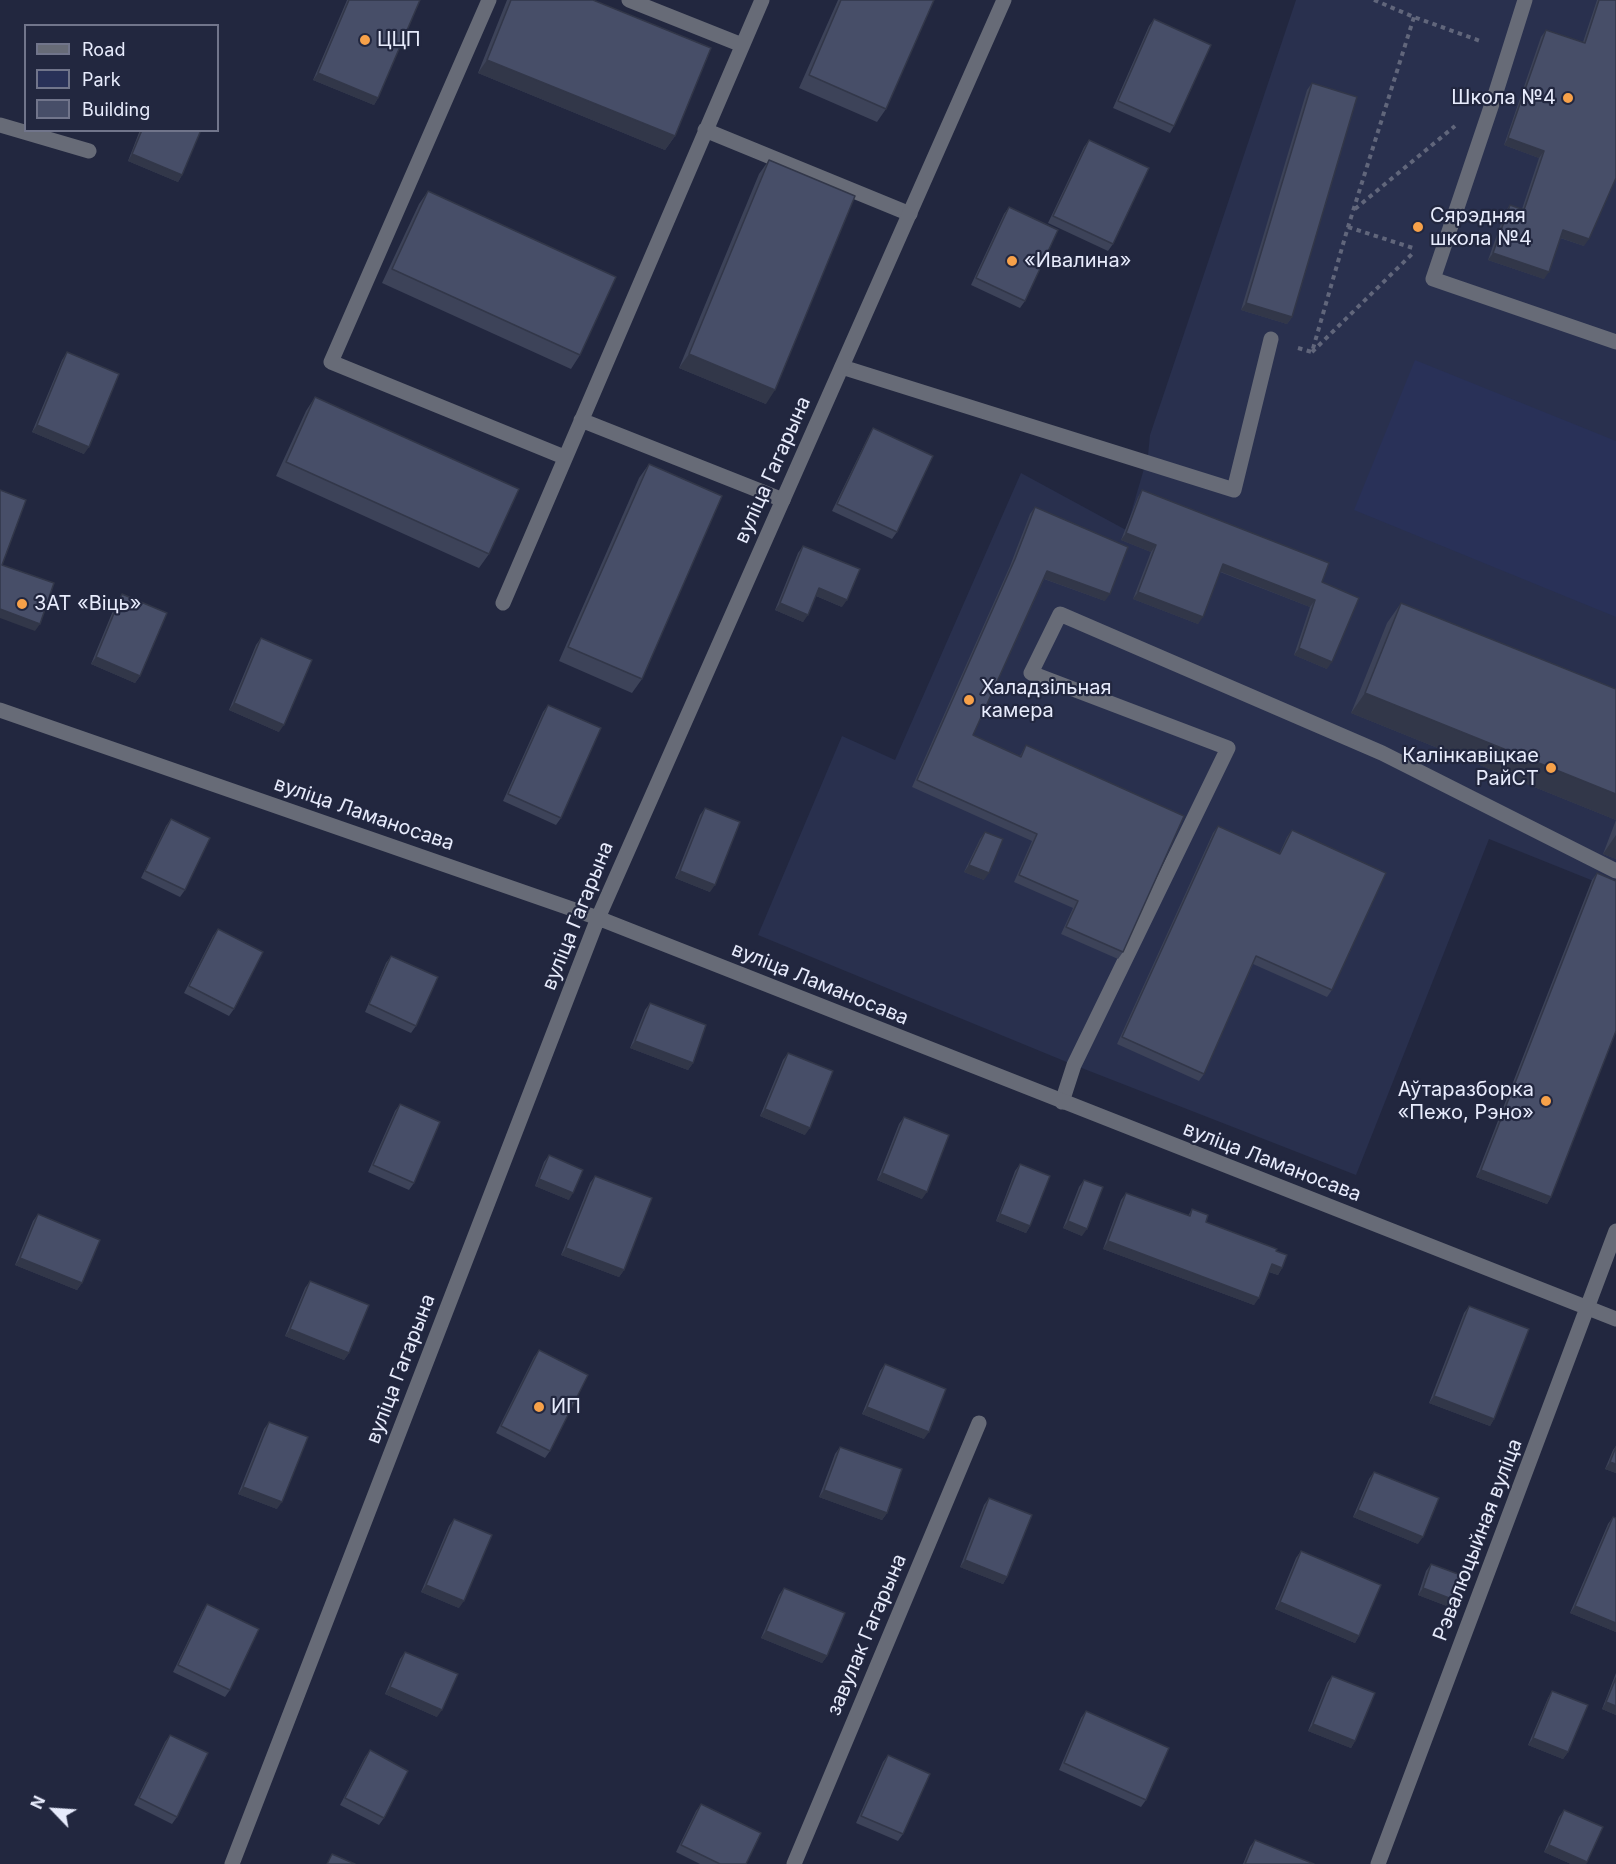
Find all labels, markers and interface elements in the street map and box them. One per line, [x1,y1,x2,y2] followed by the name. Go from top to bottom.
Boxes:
[24,24,219,132] legend
[377,28,421,52] place label: ЦЦП
[358,33,372,47] marker: ЦЦП
[82,39,125,60] text: Road
[82,69,121,90] text: Park
[1451,86,1556,110] place label: Школа №4
[1561,91,1575,105] marker: Школа №4
[82,99,150,120] text: Building
[1430,204,1532,251] place label: Сярэдняя школа №4
[1411,220,1425,234] marker: Сярэдняя школа №4
[1024,249,1131,273] place label: «Ивалина»
[1005,254,1019,268] marker: «Ивалина»
[730,393,816,547] street label: вуліца Гагарына
[34,592,141,616] place label: ЗАТ «Віць»
[15,597,29,611] marker: ЗАТ «Віць»
[981,676,1112,723] place label: Халадзільная камера
[962,693,976,707] marker: Халадзільная камера
[1402,744,1539,791] place label: Калінкавіцкае РайСТ
[1544,761,1558,775] marker: Калінкавіцкае РайСТ
[271,772,457,856] street label: вуліца Ламаносава
[537,838,619,994] street label: вуліца Гагарына
[728,938,912,1030] street label: вуліца Ламаносава
[1398,1078,1534,1125] place label: Аўтаразборка «Пежо, Рэно»
[1539,1094,1553,1108] marker: Аўтаразборка «Пежо, Рэно»
[1180,1117,1364,1207] street label: вуліца Ламаносава
[361,1291,441,1447] street label: вуліца Гагарына
[551,1395,581,1419] place label: ИП
[532,1400,546,1414] marker: ИП
[1428,1436,1528,1644] street label: Рэвалюцыйная вуліца
[822,1551,912,1719] street label: завулак Гагарына
[24,1780,84,1840] north arrow
[26,1793,49,1812] text: N

